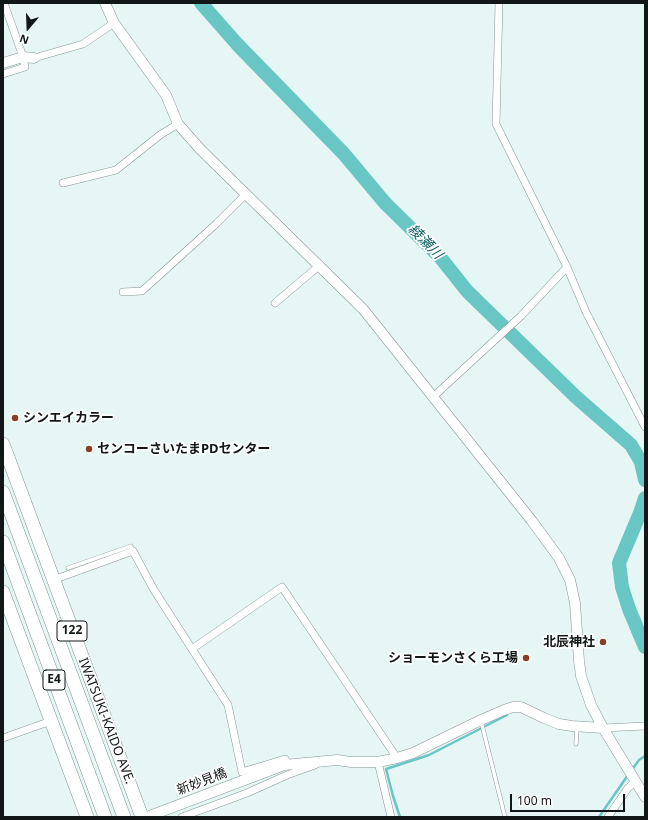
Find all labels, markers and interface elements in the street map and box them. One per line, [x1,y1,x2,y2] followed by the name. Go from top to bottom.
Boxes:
[8,8,48,48] north arrow
[17,31,31,48] text: N
[404,221,446,263] water label: 綾瀬川
[23,410,114,426] place label: シンエイカラー
[10,413,20,423] marker: シンエイカラー
[97,441,271,457] place label: センコーさいたまPDセンター
[84,444,94,454] marker: センコーさいたまPDセンター
[57,621,87,641] road number: 122
[543,634,595,650] place label: 北辰神社
[598,637,608,647] marker: 北辰神社
[388,650,518,666] place label: ショーモンさくら工場
[521,653,531,663] marker: ショーモンさくら工場
[75,656,137,786] street label: IWATSUKI-KAIDO AVE.
[43,670,65,690] road number: E4
[175,765,229,799] street label: 新妙見橋
[512,786,627,812] scale bar
[517,792,552,809] text: 100 m

